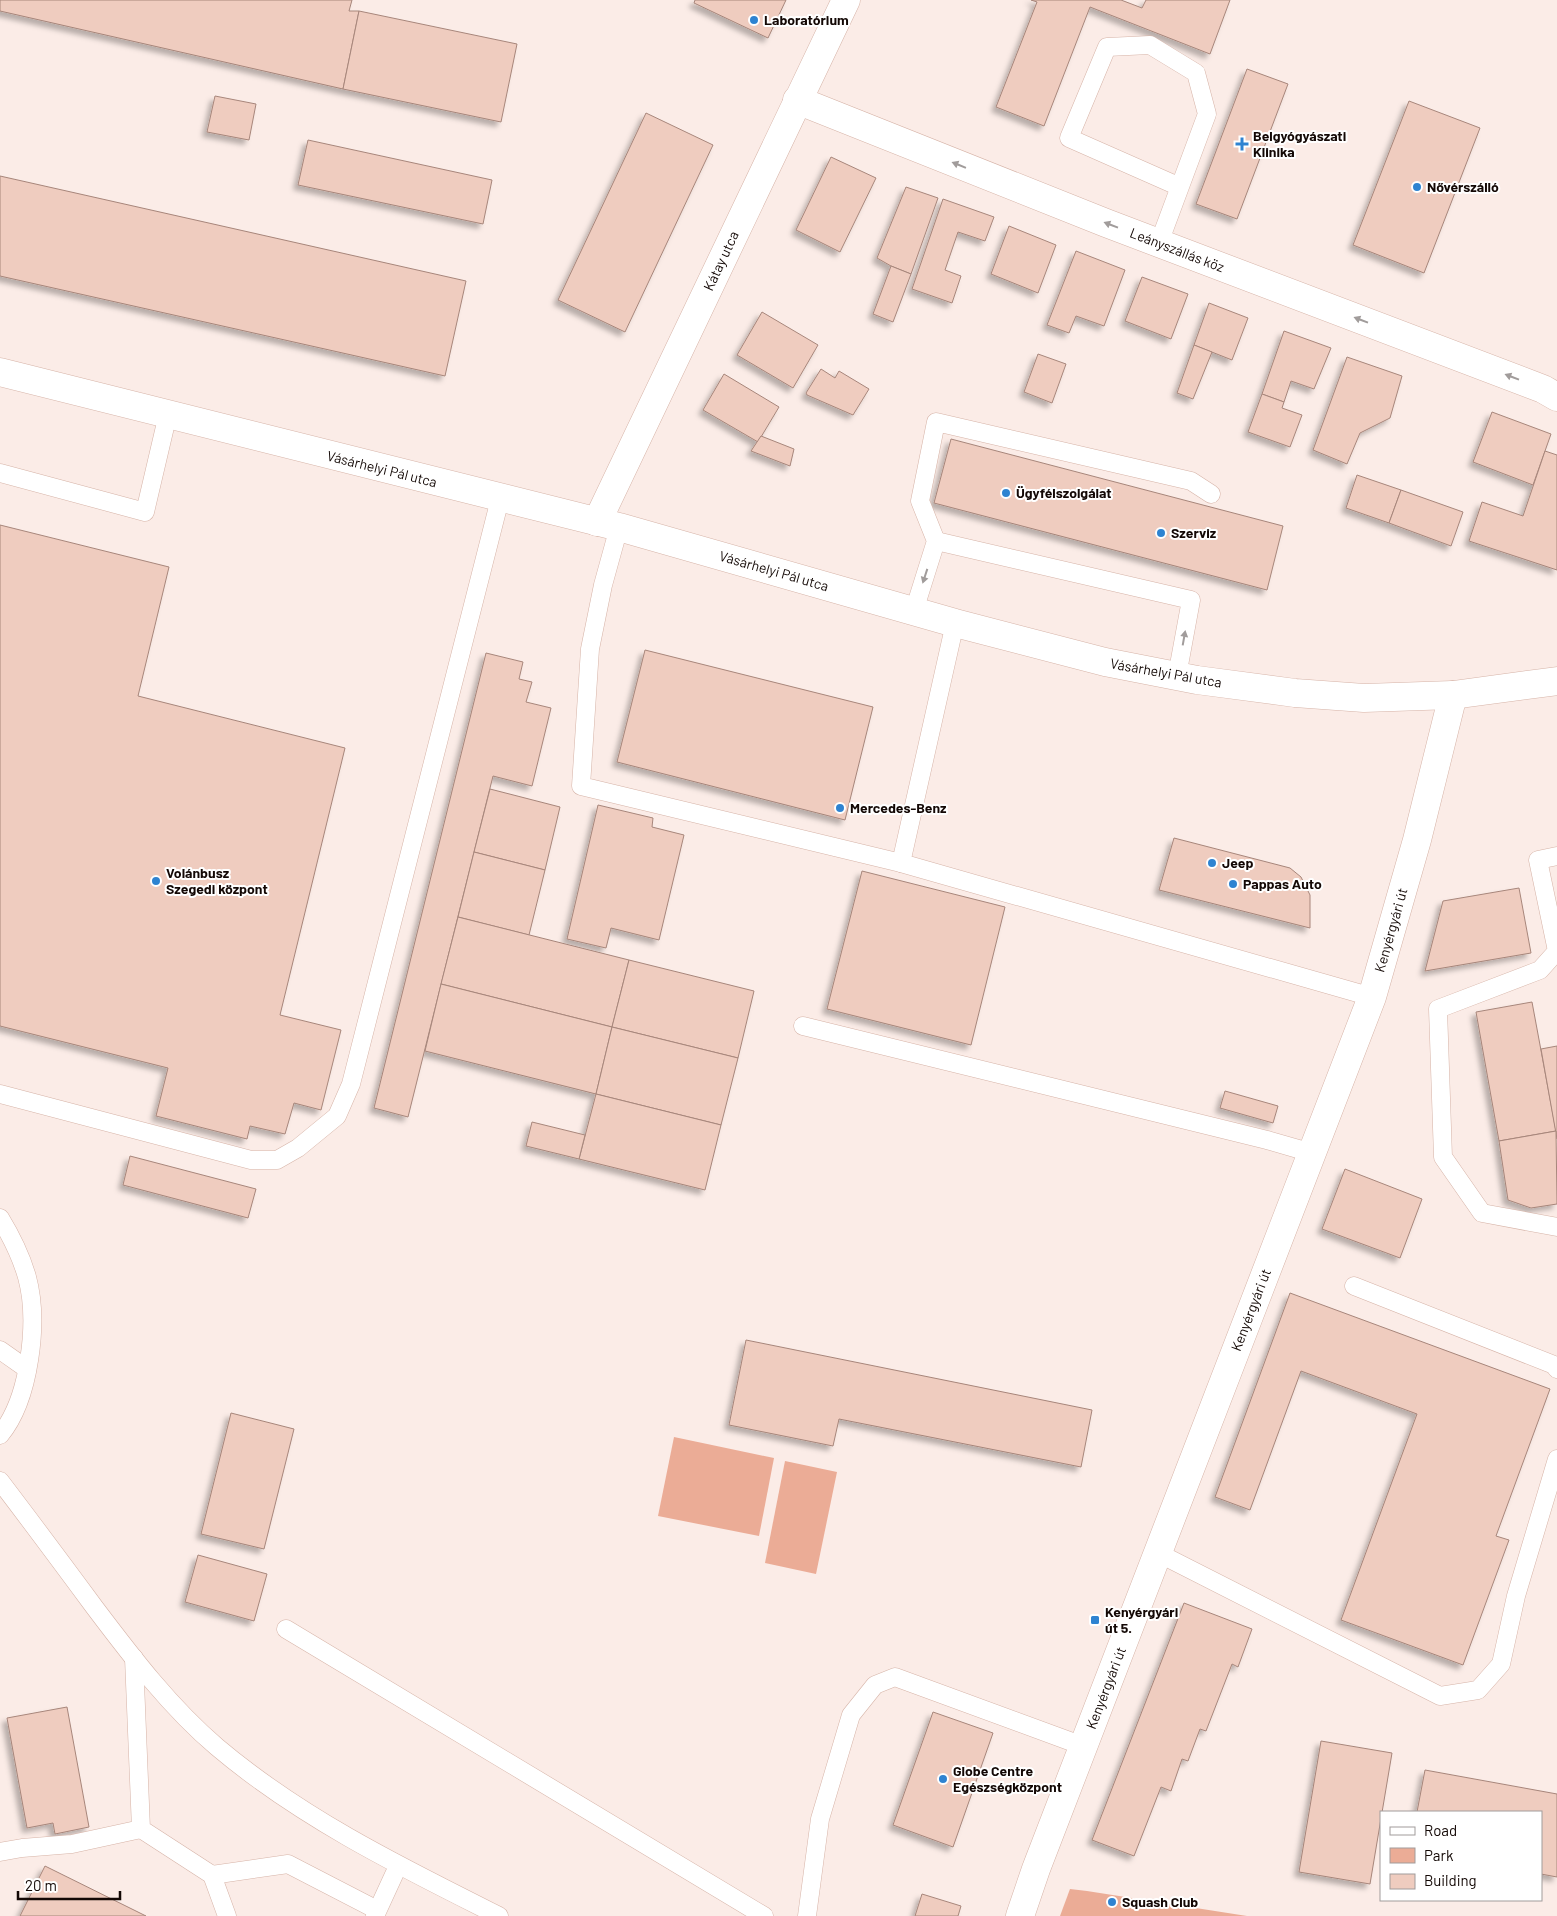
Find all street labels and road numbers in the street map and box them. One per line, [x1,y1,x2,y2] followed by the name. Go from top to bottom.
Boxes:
[1128,224,1227,275] street label: Leányszállás köz
[699,228,742,293] street label: Kátay utca
[325,447,439,490] street label: Vásárhelyi Pál utca
[718,547,831,594] street label: Vásárhelyi Pál utca
[1109,654,1223,691] street label: Vásárhelyi Pál utca
[1370,886,1411,974] street label: Kenyérgyári út
[1227,1266,1274,1353] street label: Kenyérgyári út
[1082,1644,1129,1731] street label: Kenyérgyári út

